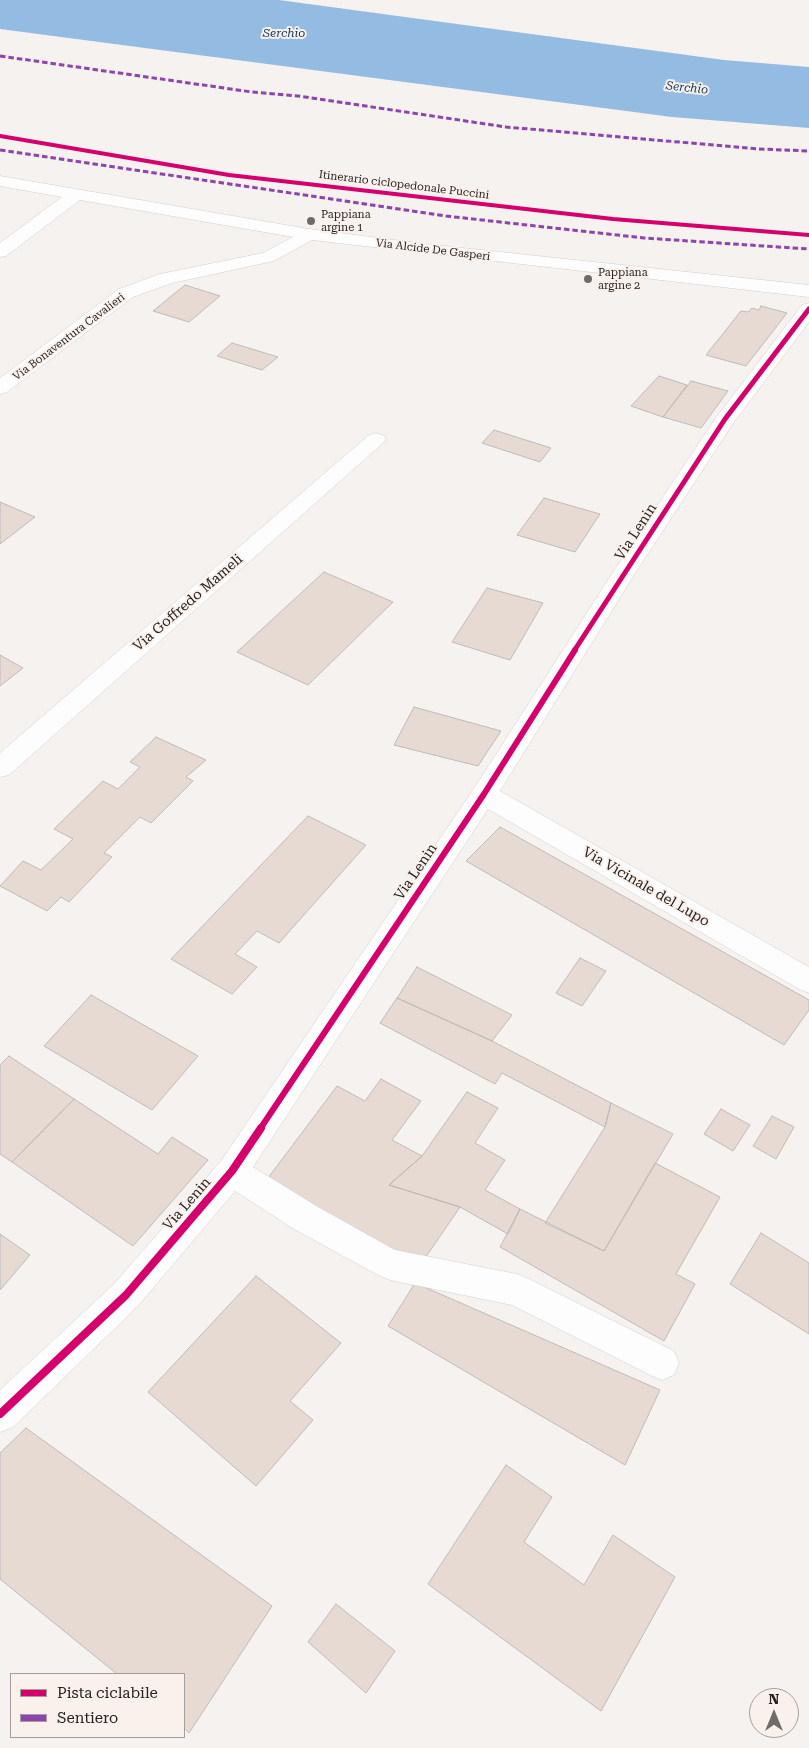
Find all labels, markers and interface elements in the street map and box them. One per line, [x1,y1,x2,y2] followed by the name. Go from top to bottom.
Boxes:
[263,26,305,40] water label: Serchio
[665,79,709,97] water label: Serchio
[318,168,490,202] street label: Itinerario ciclopedonale Puccini
[321,208,371,234] place label: Pappiana argine 1
[305,215,317,227] marker: Pappiana argine 1
[375,236,491,264] street label: Via Alcide De Gasperi
[598,266,648,292] place label: Pappiana argine 2
[582,273,594,285] marker: Pappiana argine 2
[10,291,128,383] street label: Via Bonaventura Cavalieri
[611,500,661,564] street label: Via Lenin
[130,551,246,655] street label: Via Goffredo Mameli
[391,841,441,903] street label: Via Lenin
[580,844,712,930] street label: Via Vicinale del Lupo
[160,1174,214,1234] street label: Via Lenin
[10,1673,185,1738] legend
[57,1684,158,1702] text: Pista ciclabile
[749,1688,799,1738] north arrow
[769,1691,779,1707] text: N
[57,1709,118,1727] text: Sentiero

